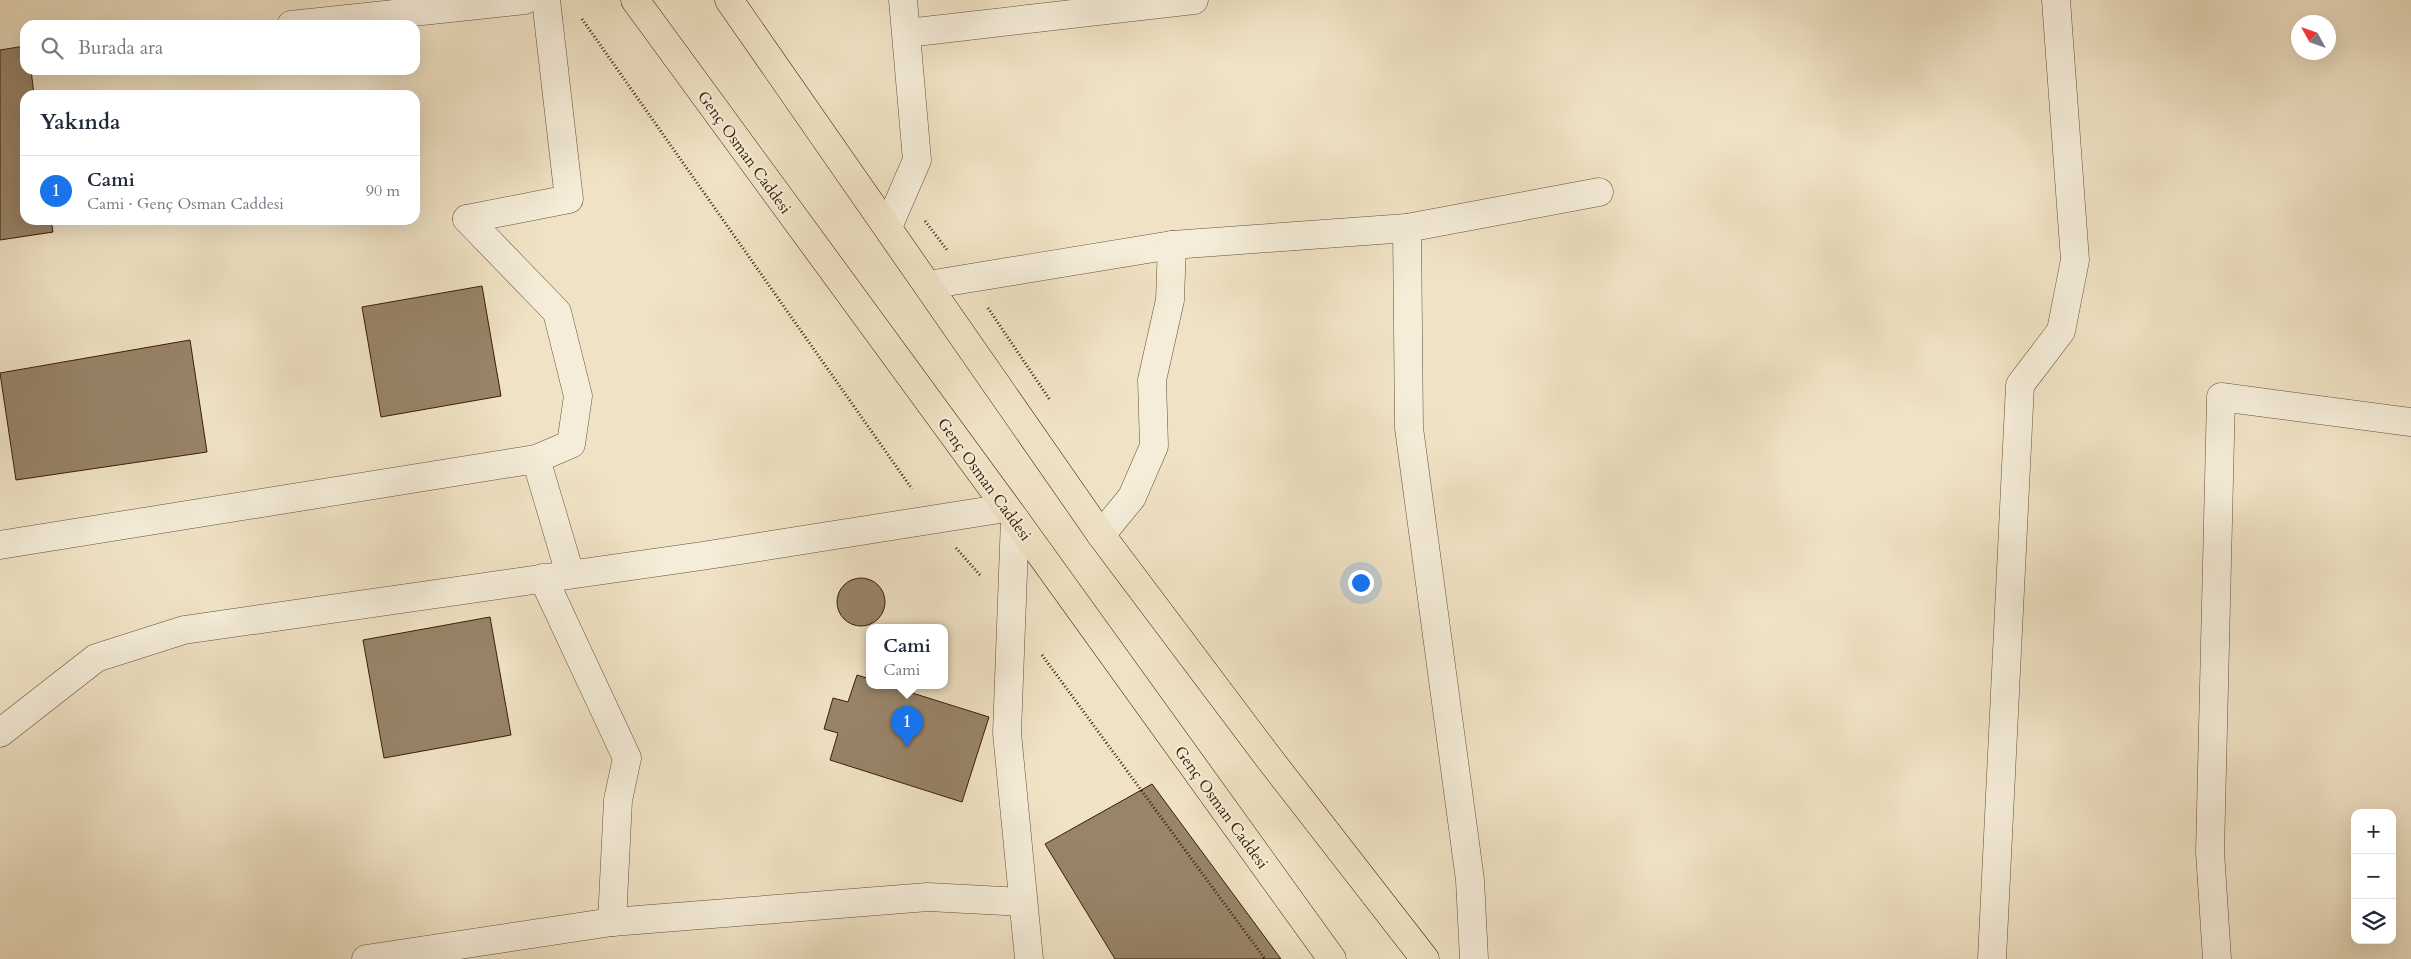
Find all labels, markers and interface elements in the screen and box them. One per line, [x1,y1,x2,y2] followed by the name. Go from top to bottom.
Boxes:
[2291,15,2336,60] north arrow
[20,20,420,75] search box
[38,34,66,62] icon: search
[78,35,163,61] text: Burada ara
[692,87,797,219] street label: Genç Osman Caddesi
[40,108,120,137] text: Yakında
[87,167,135,193] text: Cami
[52,180,60,202] text: 1
[366,180,400,202] text: 90 m
[87,193,284,215] text: Cami · Genç Osman Caddesi
[932,414,1037,546] street label: Genç Osman Caddesi
[1348,570,1374,596] your location
[866,624,948,689] popup
[883,633,931,659] text: Cami
[883,659,920,681] text: Cami
[891,706,923,747] pin: 1
[1169,742,1274,874] street label: Genç Osman Caddesi
[2351,809,2396,944] map controls
[2351,809,2396,854] button: +
[2351,854,2396,899] button: −
[2351,899,2396,944] button: layers

